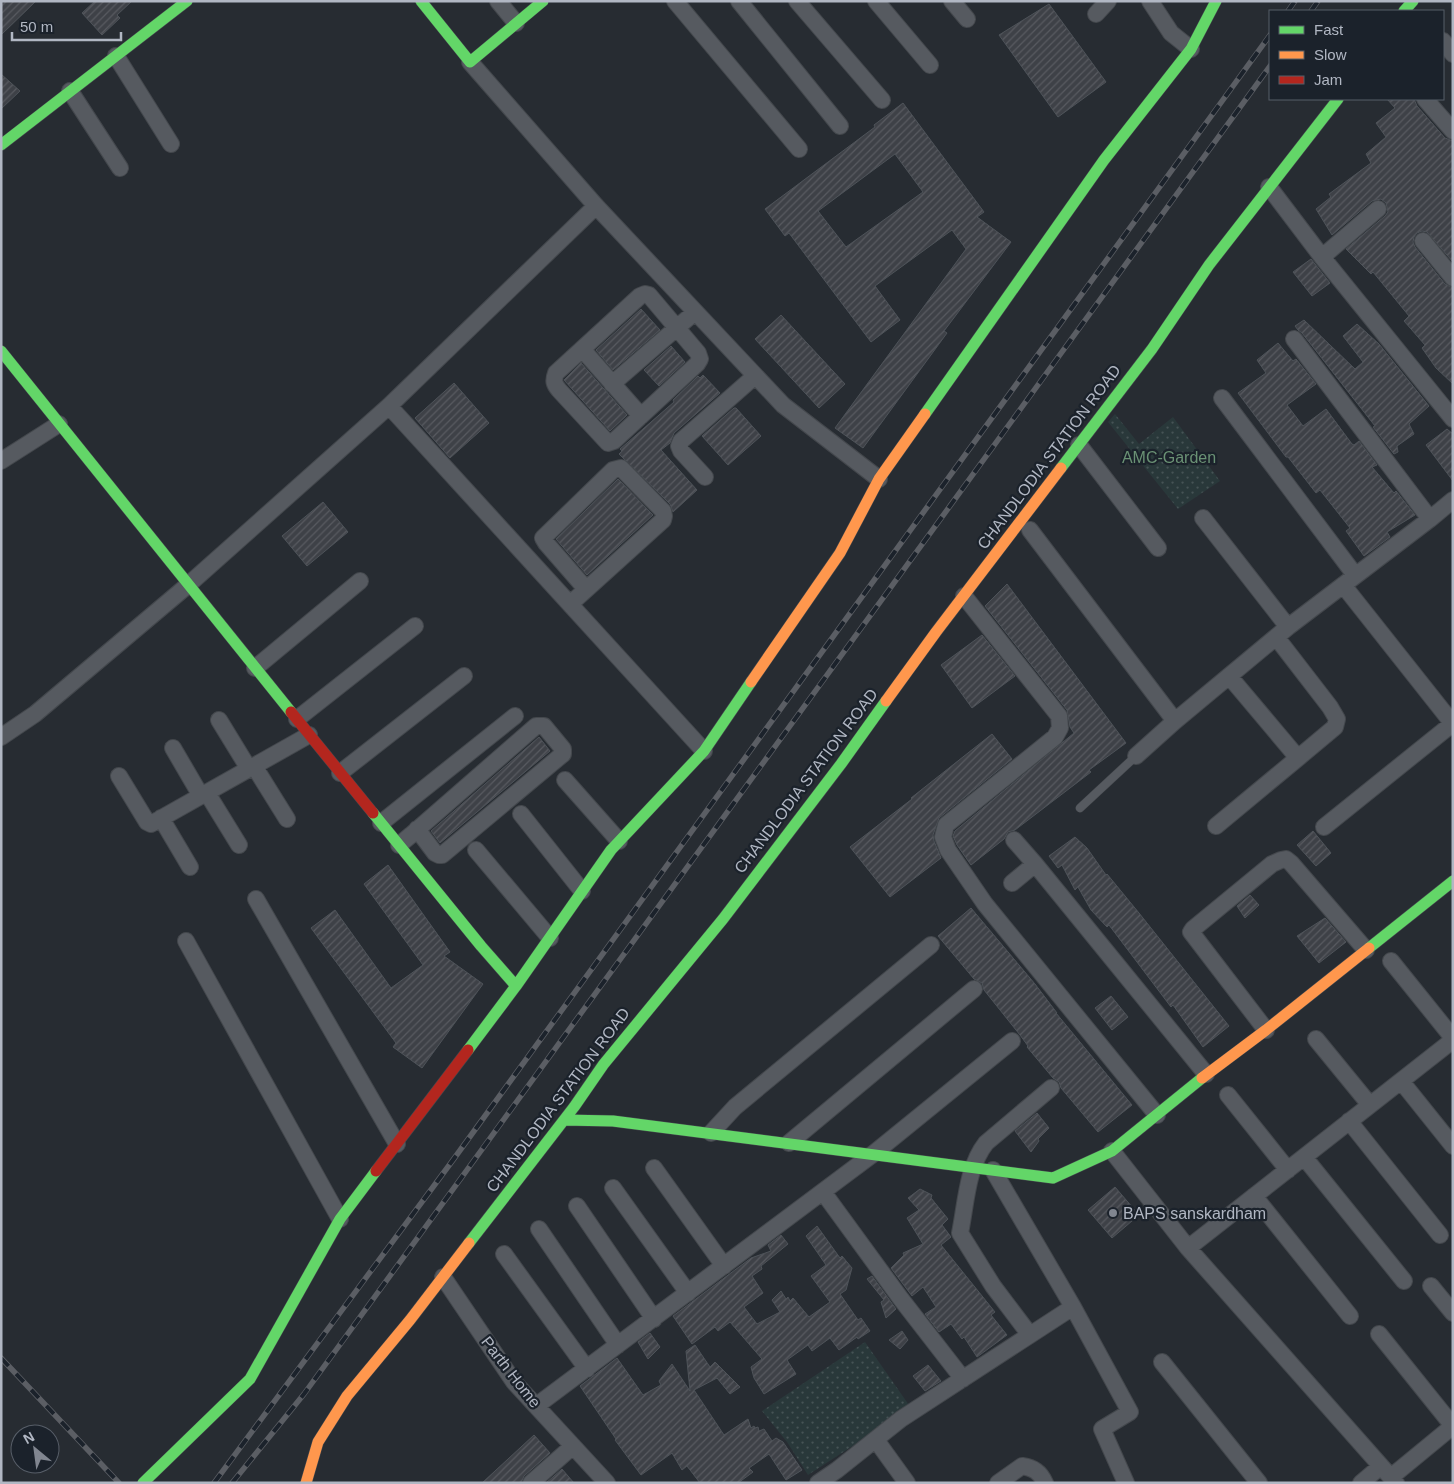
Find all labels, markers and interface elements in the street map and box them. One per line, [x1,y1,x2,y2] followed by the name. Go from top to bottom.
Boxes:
[12,10,121,42] scale bar
[1269,10,1444,100] legend
[20,18,53,35] text: 50 m
[1314,21,1344,38] text: Fast
[1314,46,1347,63] text: Slow
[1314,71,1342,88] text: Jam
[974,362,1124,552] street label: CHANDLODIA STATION ROAD
[1122,449,1216,466] park label: AMC-Garden
[731,686,881,876] street label: CHANDLODIA STATION ROAD
[483,1005,633,1195] street label: CHANDLODIA STATION ROAD
[1123,1205,1266,1222] place label: BAPS sanskardham
[1107,1207,1119,1219] marker: BAPS sanskardham
[478,1333,544,1411] street label: Parth Home
[10,1424,60,1474] north arrow
[20,1428,37,1447] text: N

